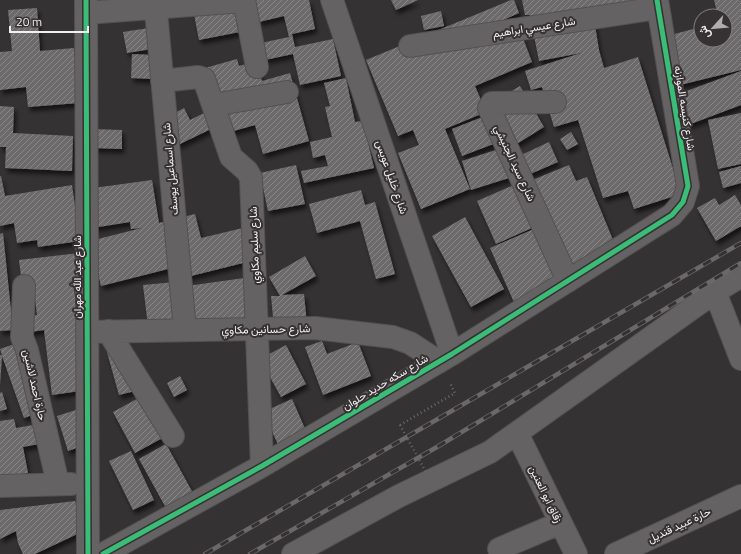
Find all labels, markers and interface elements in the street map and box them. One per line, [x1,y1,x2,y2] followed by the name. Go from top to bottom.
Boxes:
[10,8,88,34] scale bar
[693,8,733,48] north arrow
[16,12,42,31] text: 20 m
[491,13,577,43] street label: شارع عيسي ابراهيم
[694,23,714,42] text: ش
[670,64,700,152] street label: شارع كنيسه الموازنه
[158,122,182,216] street label: شارع اسماعيل يوسف
[488,122,540,205] street label: شارع سيد الجنيشي
[372,138,412,216] street label: شارع خليل عويس
[245,206,265,284] street label: شارع سليم مكاوي
[69,235,85,319] street label: شارع عبد الله مهران
[221,320,311,340] street label: شارع حسانين مكاوي
[19,348,51,422] street label: حارة احمد لاشين
[339,350,431,414] street label: شارع سكه حديد حلوان
[525,463,567,526] street label: زقاق ابو العنين
[645,503,713,547] street label: حارة عبيد قنديل

